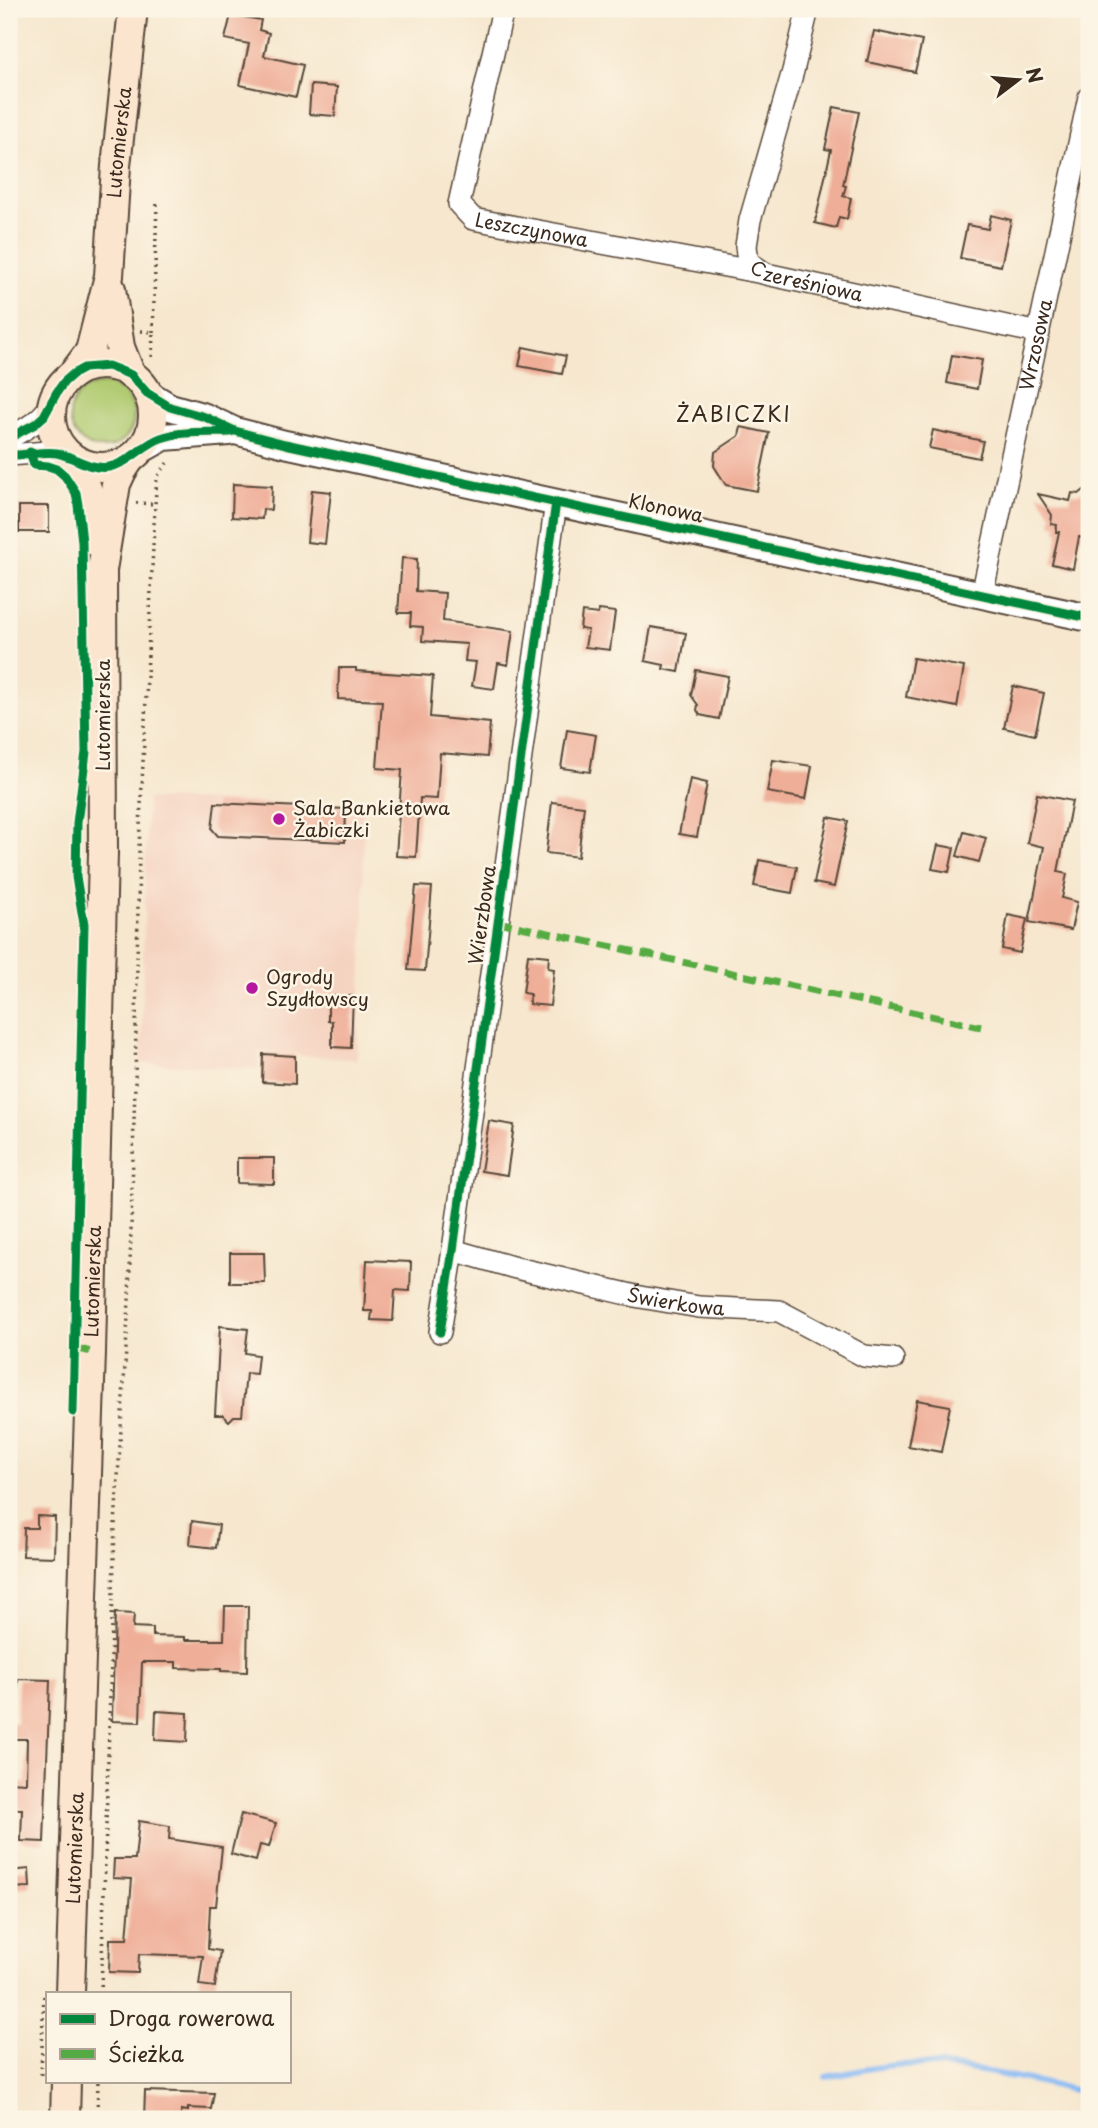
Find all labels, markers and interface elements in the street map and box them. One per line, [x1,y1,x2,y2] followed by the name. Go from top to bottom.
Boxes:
[982,46,1052,116] north arrow
[1020,64,1051,86] text: N
[99,85,138,199] street label: Lutomierska
[473,205,591,253] street label: Leszczynowa
[745,252,866,308] street label: Czereśniowa
[1011,296,1058,393] street label: Wrzosowa
[676,397,792,429] district label: ŻABICZKI
[626,485,706,529] street label: Klonowa
[88,659,116,771] street label: Lutomierska
[293,793,450,843] place label: Sala Bankietowa Żabiczki
[271,811,287,827] marker: Sala Bankietowa Żabiczki
[460,863,502,966] street label: Wierzbowa
[266,962,369,1012] place label: Ogrody Szydłowscy
[244,980,260,996] marker: Ogrody Szydłowscy
[76,1225,107,1338] street label: Lutomierska
[624,1279,725,1321] street label: Świerkowa
[58,1791,90,1904] street label: Lutomierska
[46,1992,290,2082] legend
[108,2001,274,2033] text: Droga rowerowa
[108,2037,184,2069] text: Ścieżka

